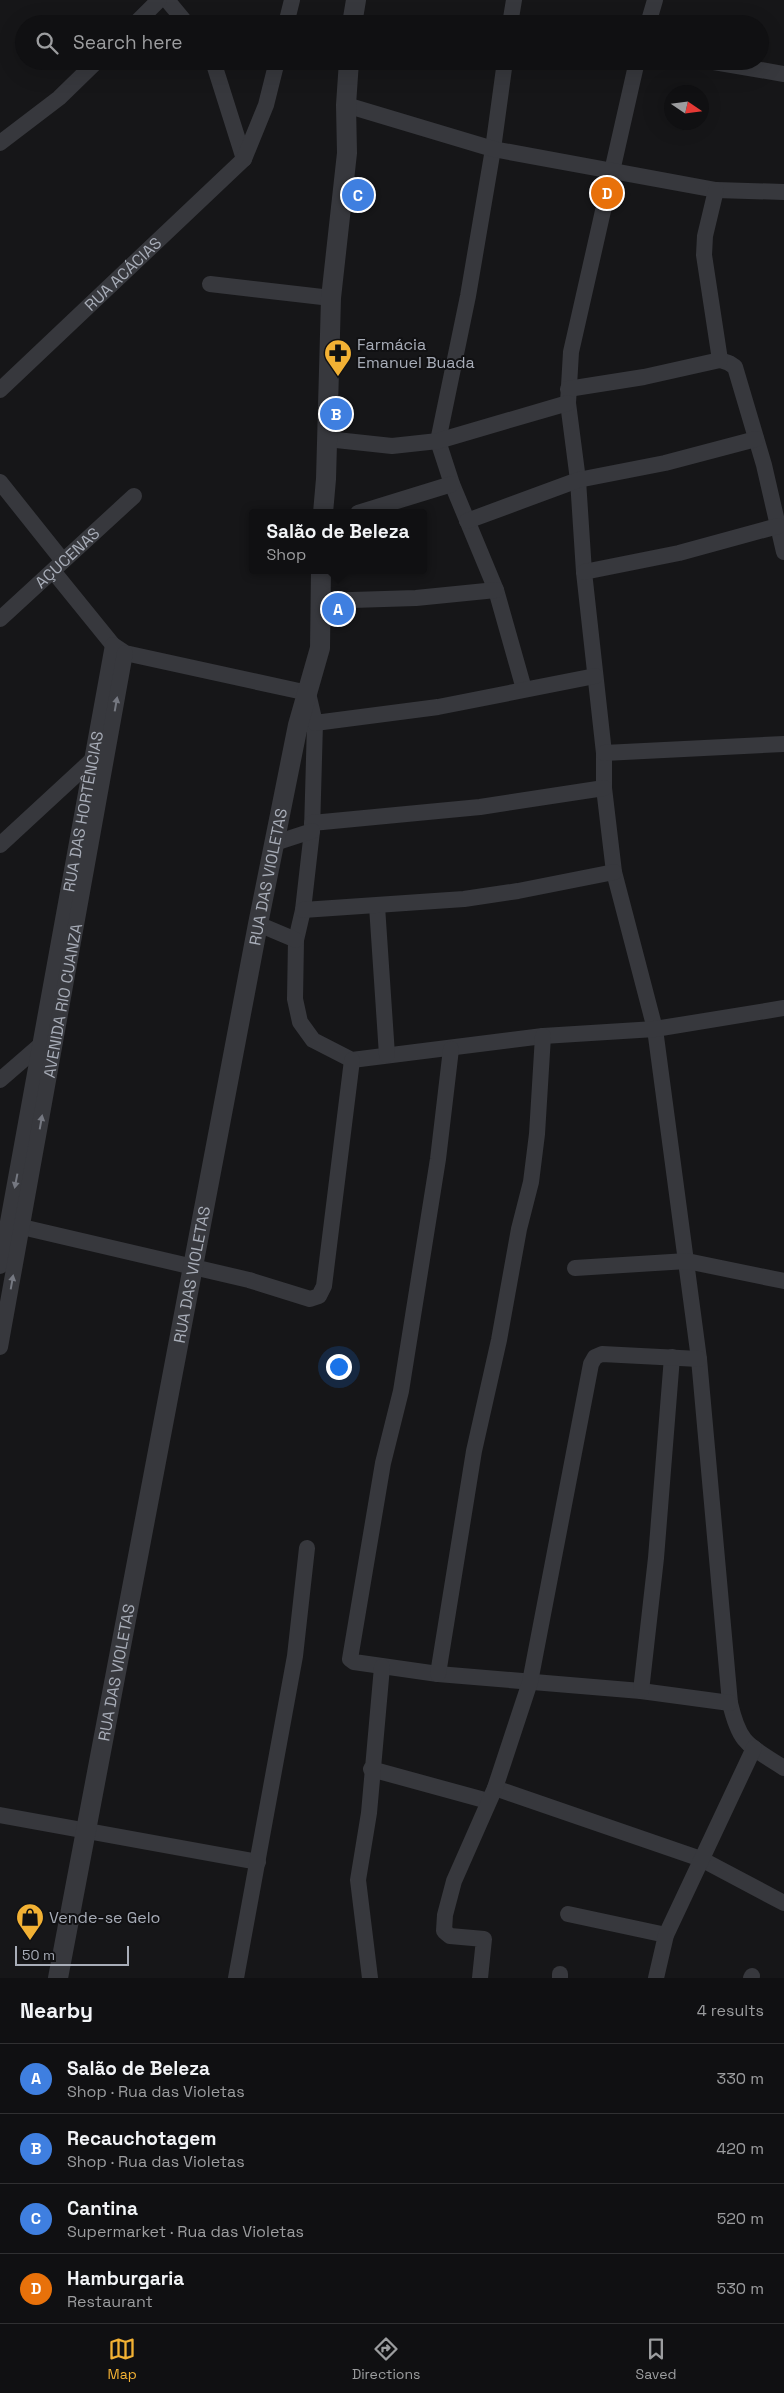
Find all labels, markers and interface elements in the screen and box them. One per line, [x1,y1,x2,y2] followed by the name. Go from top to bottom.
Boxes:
[15,15,769,70] search box
[33,29,61,57] icon: search
[73,30,183,55] text: Search here
[664,85,709,130] north arrow
[591,174,623,212] pin: D
[342,176,374,214] pin: C
[80,233,166,316] street label: RUA ACÁCIAS
[357,334,475,373] place label: Farmácia Emanuel Buada
[323,338,353,377] pharmacy icon: Farmácia Emanuel Buada
[320,395,352,433] pin: B
[249,509,427,574] popup
[267,519,409,544] text: Salão de Beleza
[31,523,104,593] street label: AÇUCENAS
[267,544,306,565] text: Shop
[322,590,354,628] pin: A
[113,695,121,711] one-way arrow
[58,729,108,894] street label: RUA DAS HORTÊNCIAS
[244,806,292,947] street label: RUA DAS VIOLETAS
[39,922,87,1080] street label: AVENIDA RIO CUANZA
[37,1114,45,1129] one-way arrow
[11,1173,19,1189] one-way arrow
[169,1204,215,1345] street label: RUA DAS VIOLETAS
[8,1274,16,1289] one-way arrow
[326,1354,352,1380] your location
[93,1602,140,1743] street label: RUA DAS VIOLETAS
[15,1902,45,1941] shop icon: Vende-se Gelo
[49,1907,161,1928] place label: Vende-se Gelo
[15,1943,129,1966] scale bar
[22,1946,55,1964] text: 50 m
[20,1997,93,2024] text: Nearby
[697,2000,764,2021] text: 4 results
[67,2056,210,2081] text: Salão de Beleza
[31,2068,41,2089] text: A
[717,2068,764,2089] text: 330 m
[67,2081,245,2102] text: Shop · Rua das Violetas
[67,2126,216,2151] text: Recauchotagem
[31,2138,41,2159] text: B
[716,2138,764,2159] text: 420 m
[67,2151,245,2172] text: Shop · Rua das Violetas
[67,2196,138,2221] text: Cantina
[31,2208,41,2229] text: C
[717,2208,764,2229] text: 520 m
[67,2221,304,2242] text: Supermarket · Rua das Violetas
[67,2266,184,2291] text: Hamburgaria
[31,2278,41,2299] text: D
[717,2278,764,2299] text: 530 m
[67,2291,153,2312] text: Restaurant
[108,2335,137,2383] tab: Map
[352,2335,420,2383] tab: Directions
[636,2335,676,2383] tab: Saved

